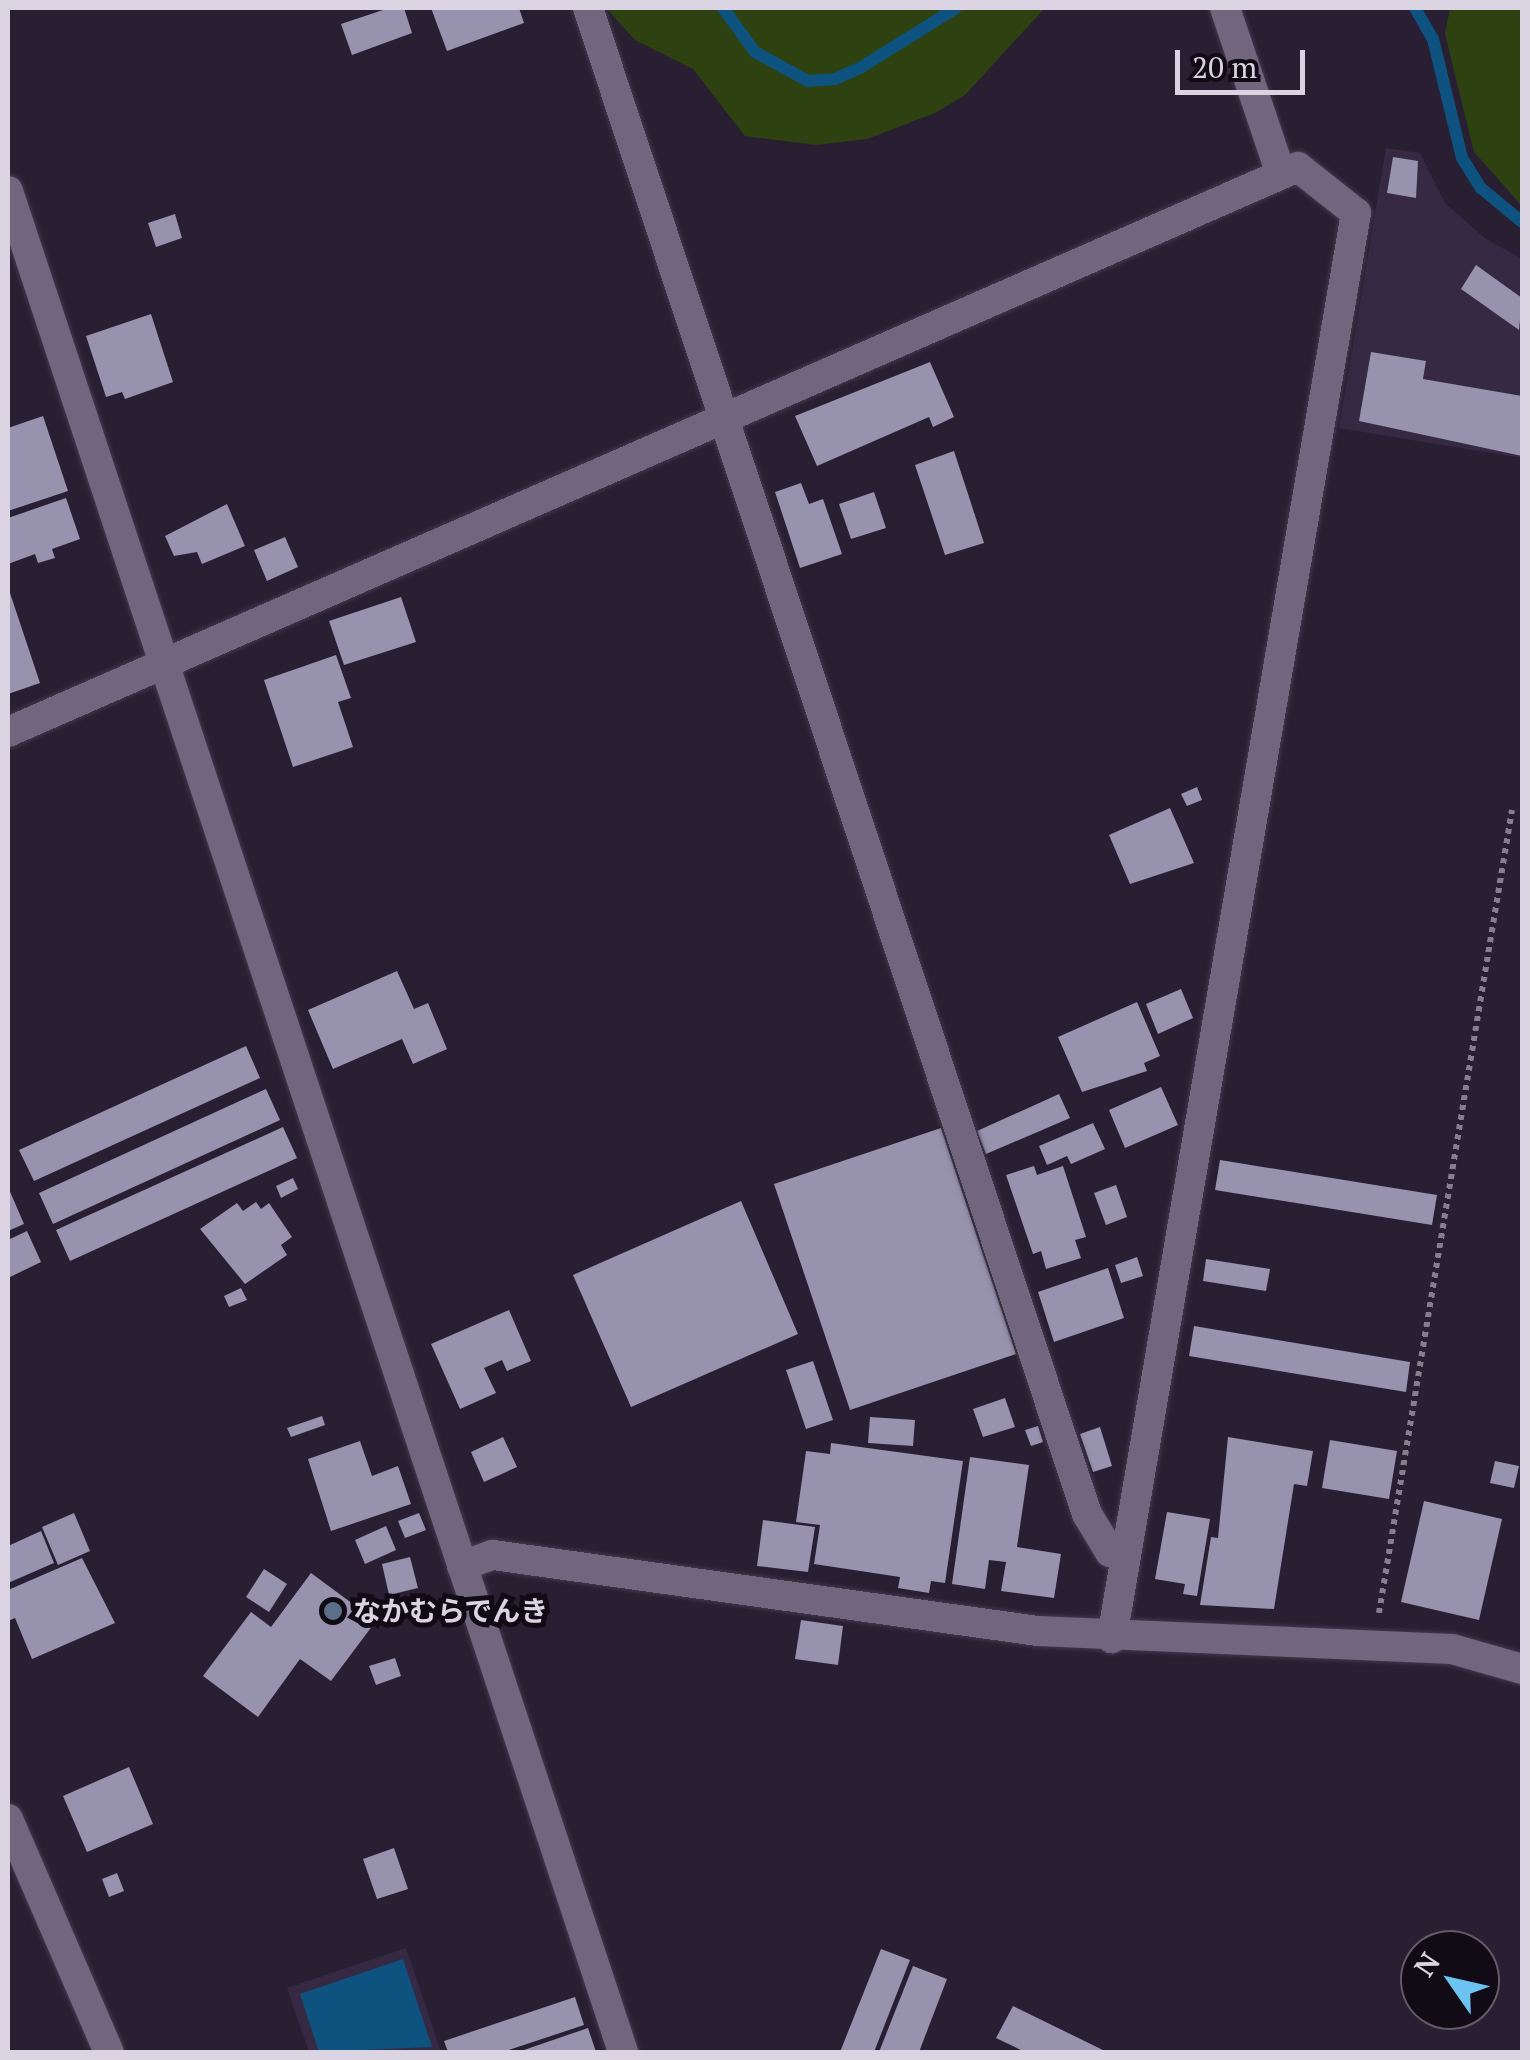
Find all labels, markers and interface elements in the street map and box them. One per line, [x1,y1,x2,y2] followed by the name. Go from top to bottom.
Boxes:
[1180,30,1310,92] scale bar
[1192,47,1257,87] text: 20 m
[353,1594,549,1628] place label: なかむらでんき
[322,1600,344,1622] marker: なかむらでんき
[1400,1930,1500,2030] north arrow
[1405,1945,1448,1983] text: N

